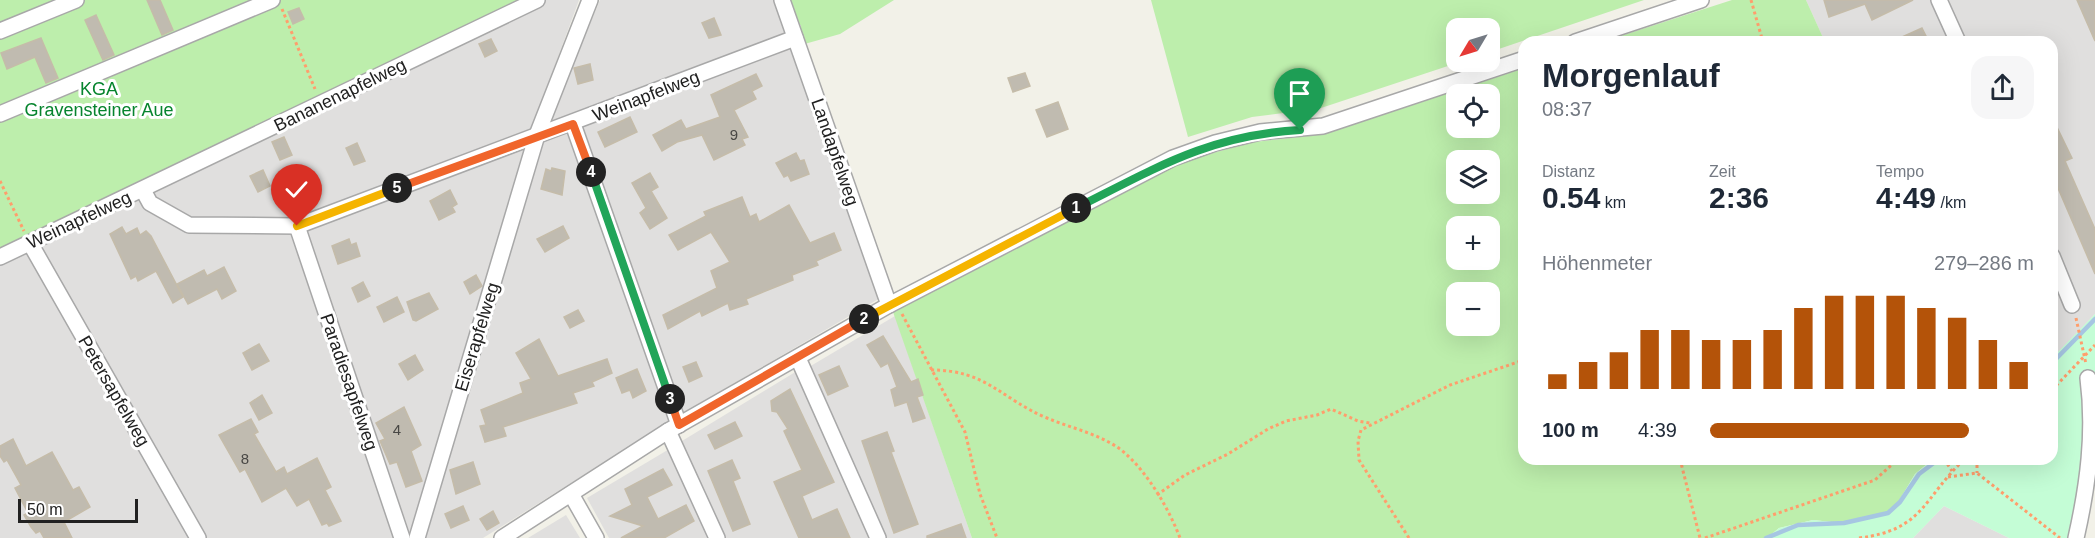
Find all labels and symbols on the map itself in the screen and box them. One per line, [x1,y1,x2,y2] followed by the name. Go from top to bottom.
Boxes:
[1446,18,1500,72] north arrow
[271,54,409,136] street label: Bananenapfelweg
[590,66,702,126] street label: Weinapfelweg
[1274,68,1325,130] pin
[24,79,174,120] park label: KGA Gravensteiner Aue
[807,96,863,208] street label: Landapfelweg
[730,126,738,143] house number: 9
[576,157,606,187] pin: 4
[271,164,322,226] pin
[382,173,412,203] pin: 5
[24,187,134,253] street label: Weinapfelweg
[1061,193,1091,223] pin: 1
[451,280,503,394] street label: Eiserapfelweg
[849,304,879,334] pin: 2
[316,311,382,453] street label: Paradiesapfelweg
[74,332,154,450] street label: Petersapfelweg
[655,384,685,414] pin: 3
[393,421,401,438] house number: 4
[241,450,249,467] house number: 8
[18,496,138,524] scale bar

